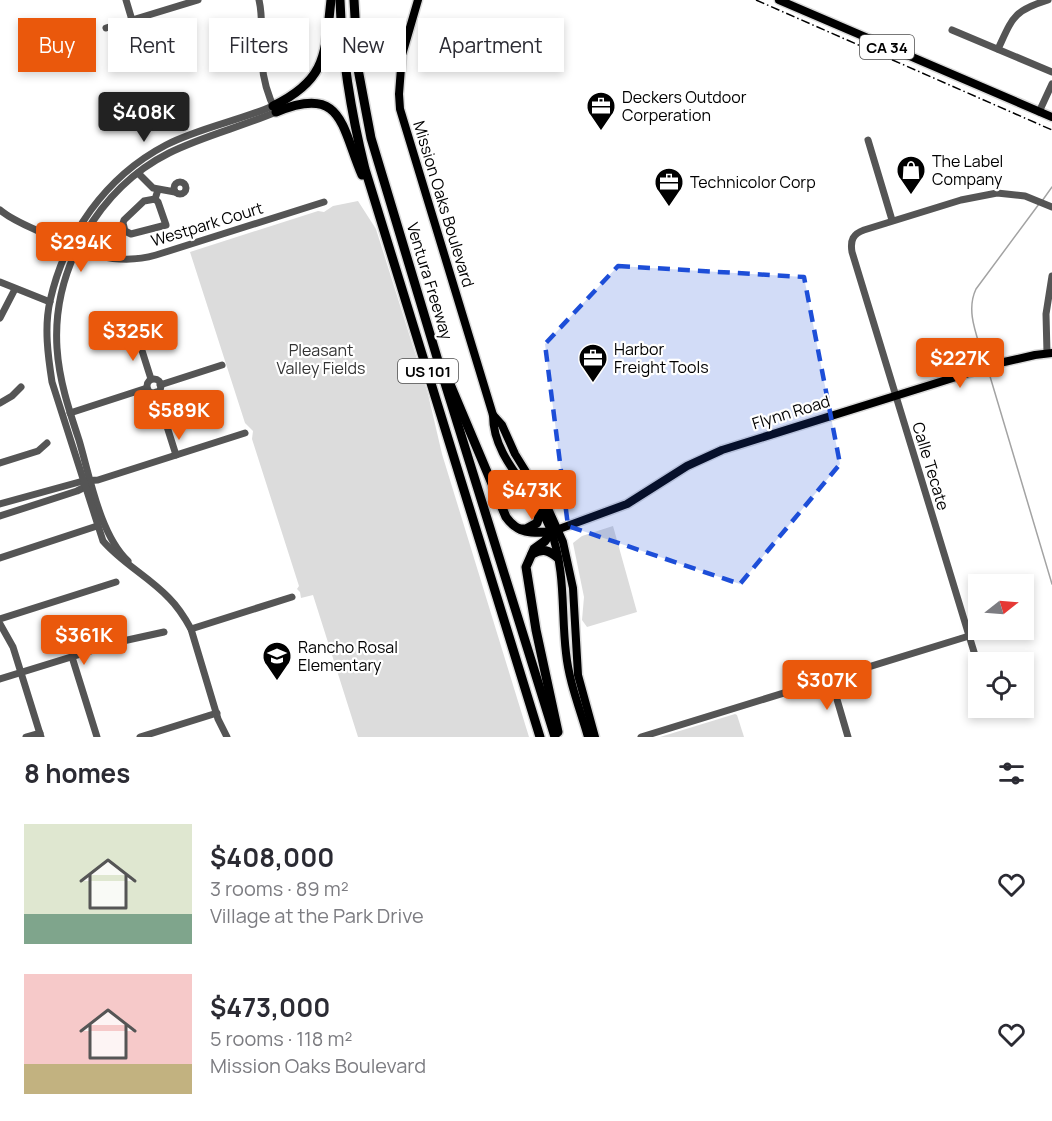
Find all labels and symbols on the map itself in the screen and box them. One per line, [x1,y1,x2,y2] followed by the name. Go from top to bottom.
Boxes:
[860,35,914,59] road number: CA 34
[622,86,747,126] place label: Deckers Outdoor Corperation
[585,90,617,132] office icon: Deckers Outdoor Corperation
[102,92,186,143] pin: $408K
[408,118,480,290] street label: Mission Oaks Boulevard
[932,150,1003,190] place label: The Label Company
[895,154,927,196] shop icon: The Label Company
[653,166,685,208] office icon: Technicolor Corp
[690,171,816,193] place label: Technicolor Corp
[148,197,266,251] street label: Westpark Court
[402,220,458,343] street label: Ventura Freeway
[39,222,123,273] pin: $294K
[91,311,175,362] pin: $325K
[614,338,709,378] place label: Harbor Freight Tools
[918,338,1002,389] pin: $227K
[277,339,365,379] park label: Pleasant Valley Fields
[577,342,609,384] office icon: Harbor Freight Tools
[398,359,458,383] road number: US 101
[137,390,221,441] pin: $589K
[749,390,833,434] street label: Flynn Road
[907,419,955,513] street label: Calle Tecate
[490,470,574,521] pin: $473K
[968,574,1034,640] north arrow
[42,615,126,666] pin: $361K
[298,636,398,676] place label: Rancho Rosal Elementary
[261,640,293,682] school or university icon: Rancho Rosal Elementary
[785,660,869,711] pin: $307K

